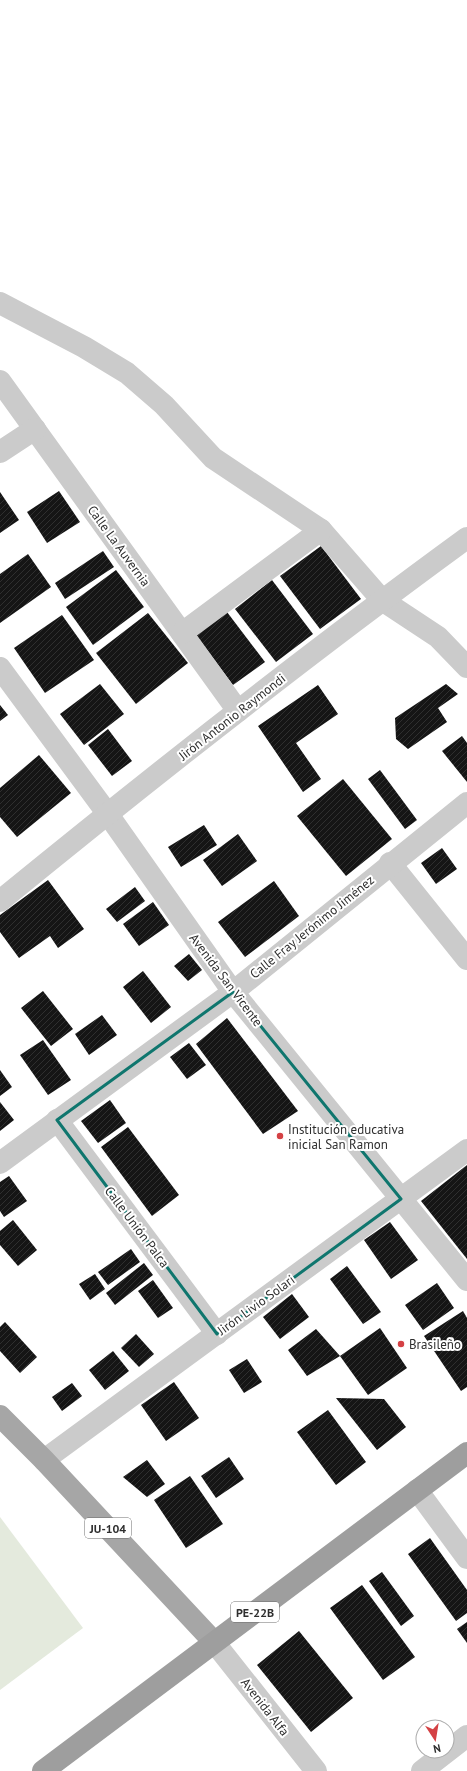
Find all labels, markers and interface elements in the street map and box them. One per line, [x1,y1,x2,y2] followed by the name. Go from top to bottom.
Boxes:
[84,502,154,590] street label: Calle La Auvernia
[174,670,289,765] street label: Jirón Antonio Raymondi
[246,871,378,982] street label: Calle Fray Jerónimo Jiménez
[186,930,266,1030] street label: Avenida San Vicente
[288,1121,404,1153] place label: Institución educativa inicial San Ramon
[275,1131,285,1141] marker: Institución educativa inicial San Ramon
[101,1183,173,1271] street label: Calle Unión Palca
[213,1271,298,1339] street label: Jirón Livio Solari
[409,1336,461,1353] place label: Brasileño
[396,1339,406,1349] marker: Brasileño
[85,1518,131,1538] road number: JU-104
[231,1602,279,1622] road number: PE-22B
[237,1675,293,1739] street label: Avenida Alfa
[415,1719,455,1759] north arrow
[432,1741,442,1756] text: N

